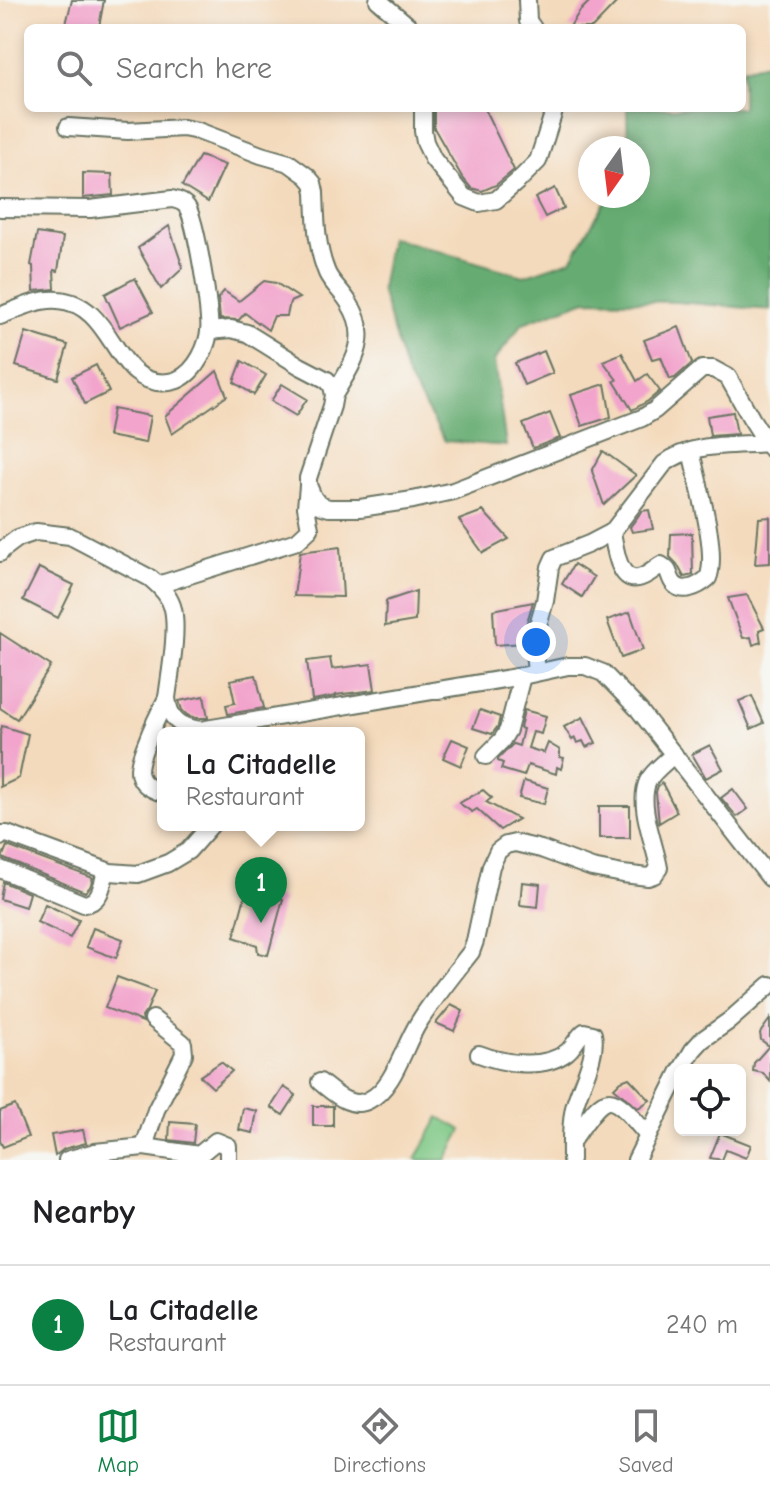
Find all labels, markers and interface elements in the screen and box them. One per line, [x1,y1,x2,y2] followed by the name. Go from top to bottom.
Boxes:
[24,24,746,112] search box
[52,46,96,90] icon: search
[116,51,272,86] text: Search here
[578,136,650,208] north arrow
[516,622,556,662] your location
[157,727,365,831] popup
[186,747,336,782] text: La Citadelle
[186,782,303,812] text: Restaurant
[235,857,287,923] pin: 1
[674,1064,746,1136] map controls
[674,1064,746,1136] button: locate
[32,1192,135,1232] text: Nearby
[108,1293,258,1328] text: La Citadelle
[53,1310,63,1340] text: 1
[666,1310,738,1340] text: 240 m
[108,1328,225,1358] text: Restaurant
[96,1404,140,1478] tab: Map
[333,1404,426,1478] tab: Directions
[619,1404,674,1478] tab: Saved

